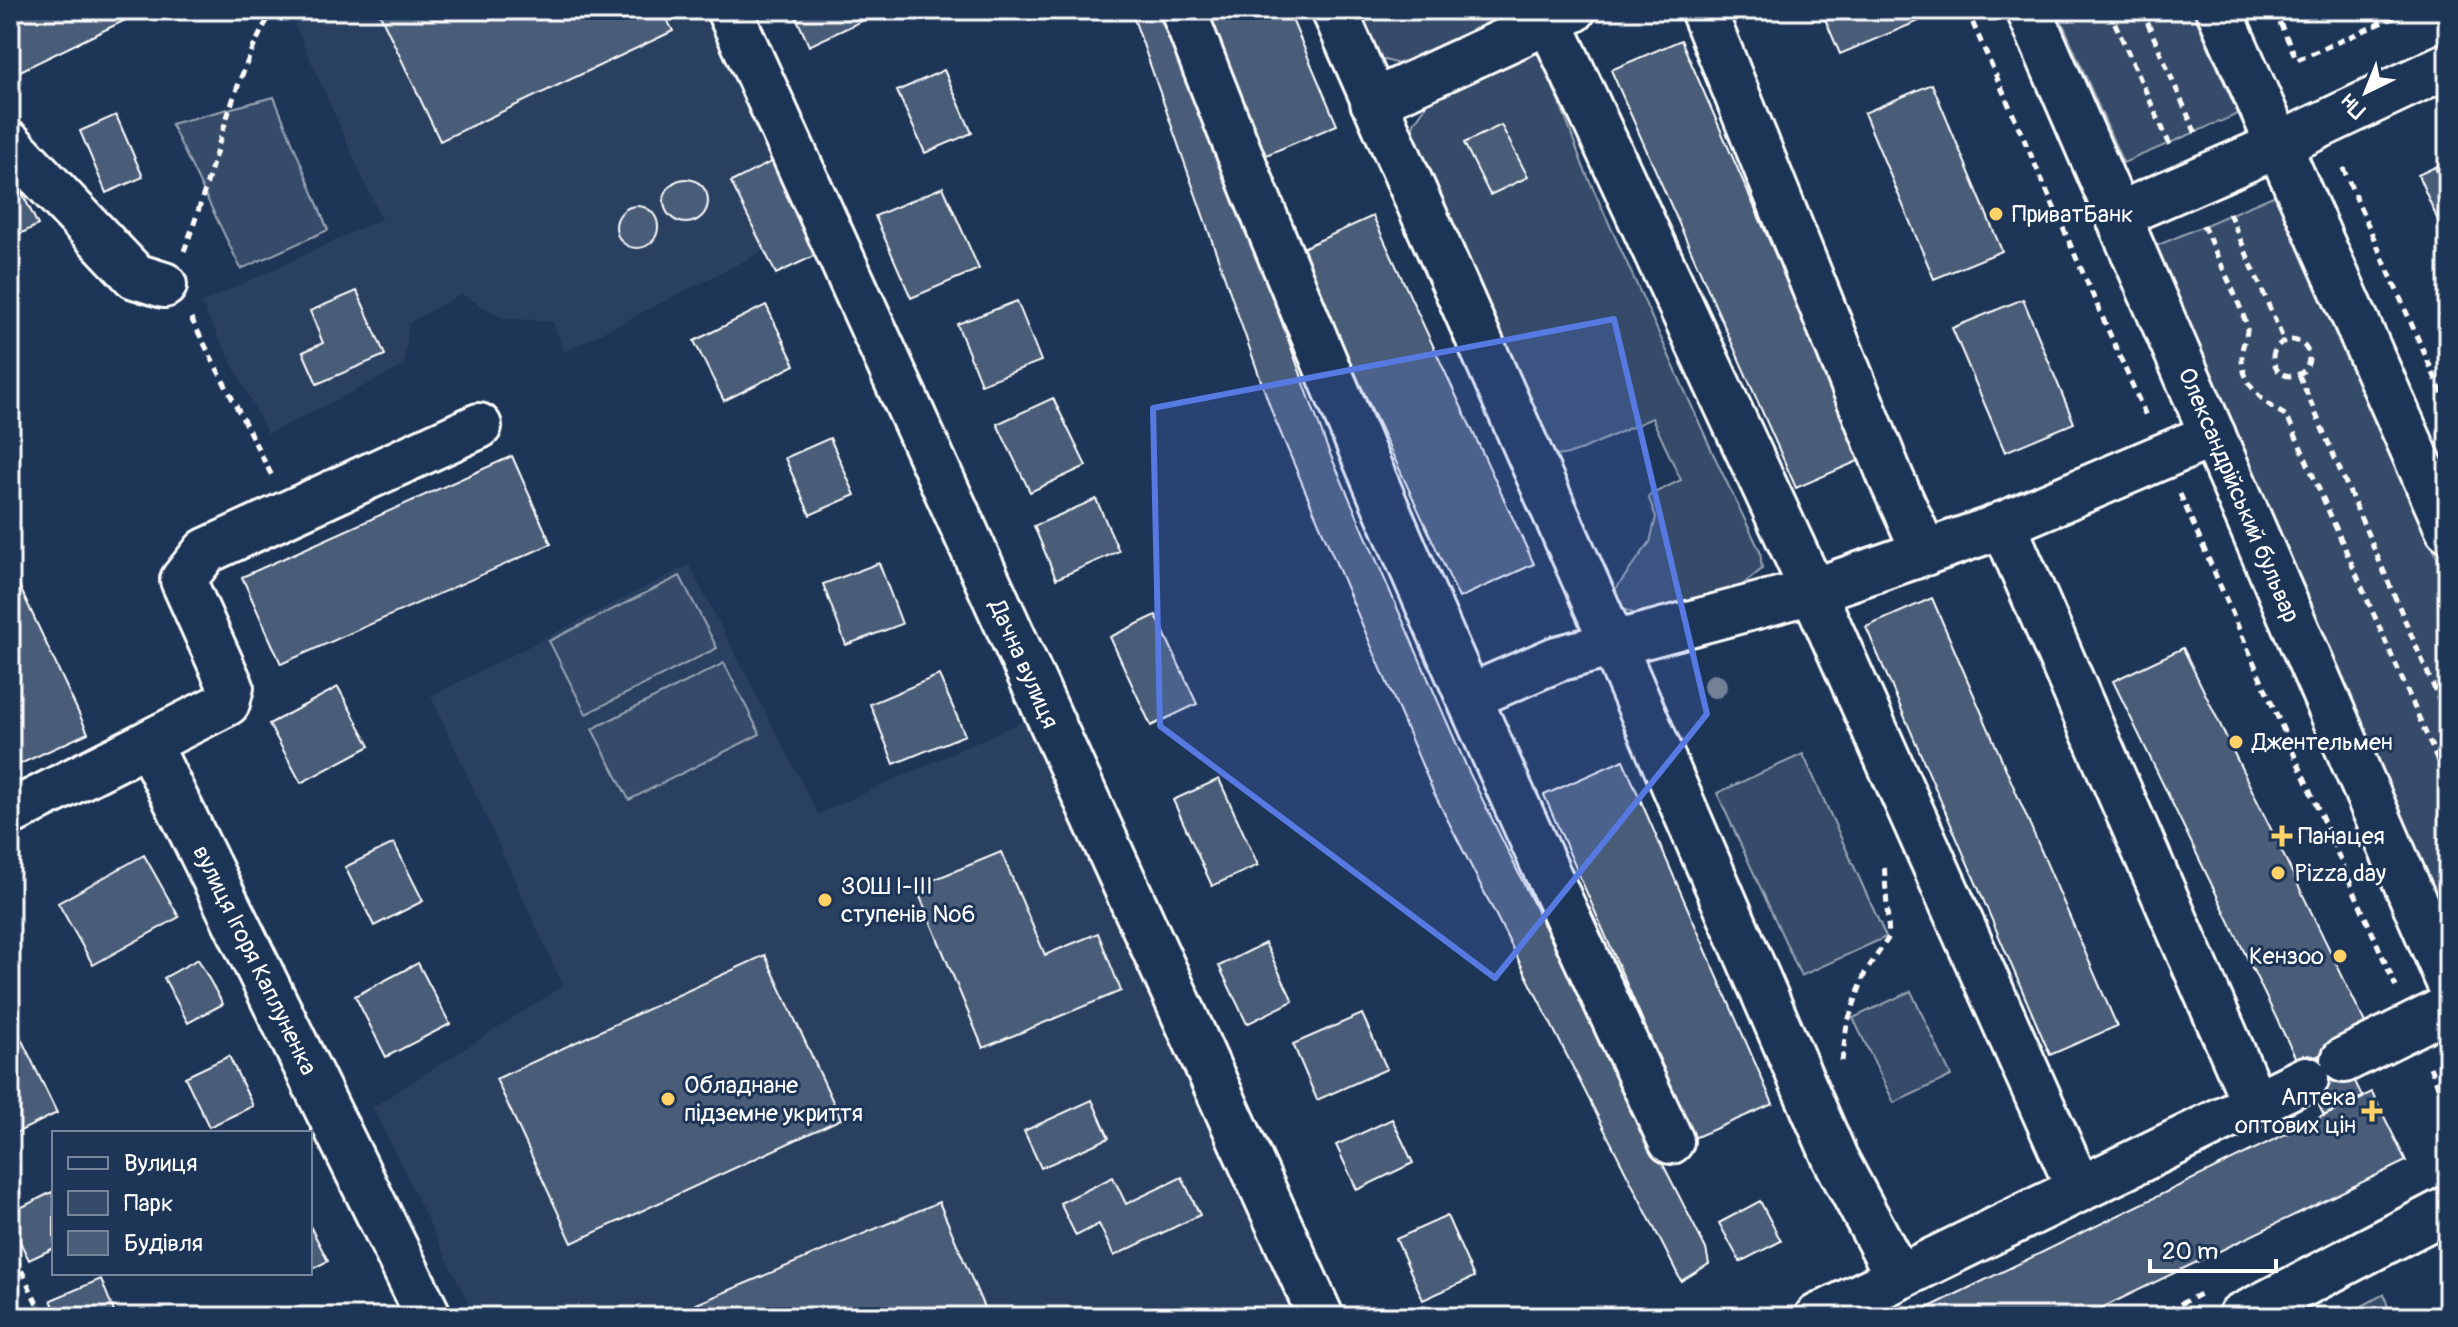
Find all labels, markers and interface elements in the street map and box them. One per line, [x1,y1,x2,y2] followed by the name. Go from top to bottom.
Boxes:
[2326,52,2406,132] north arrow
[2335,87,2371,124] text: Пн
[2012,200,2133,229] place label: ПриватБанк
[1987,205,2005,223] marker: ПриватБанк
[2172,363,2305,627] street label: Олександрійський бульвар
[982,594,1065,733] street label: Дачна вулиця
[2251,728,2393,757] place label: Джентельмен
[2227,733,2245,751] marker: Джентельмен
[2298,822,2385,851] place label: Панацея
[2273,827,2291,845] marker: Панацея
[186,841,323,1080] street label: вулиця Ігоря Каплуненка
[2294,859,2386,888] place label: Pizza day
[2269,864,2287,882] marker: Pizza day
[841,872,975,929] place label: ЗОШ І-ІІІ ступенів №6
[816,891,834,909] marker: ЗОШ І-ІІІ ступенів №6
[2249,942,2324,971] place label: Кензоо
[2331,947,2349,965] marker: Кензоо
[684,1071,863,1128] place label: Обладнане підземне укриття
[2235,1083,2356,1140] place label: Аптека оптових цін
[659,1090,677,1108] marker: Обладнане підземне укриття
[2363,1102,2381,1120] marker: Аптека оптових цін
[52,1131,312,1275] legend
[124,1149,197,1178] text: Вулиця
[124,1189,173,1218] text: Парк
[2150,1223,2276,1273] scale bar
[124,1229,203,1258] text: Будівля
[2162,1237,2218,1266] text: 20 m

